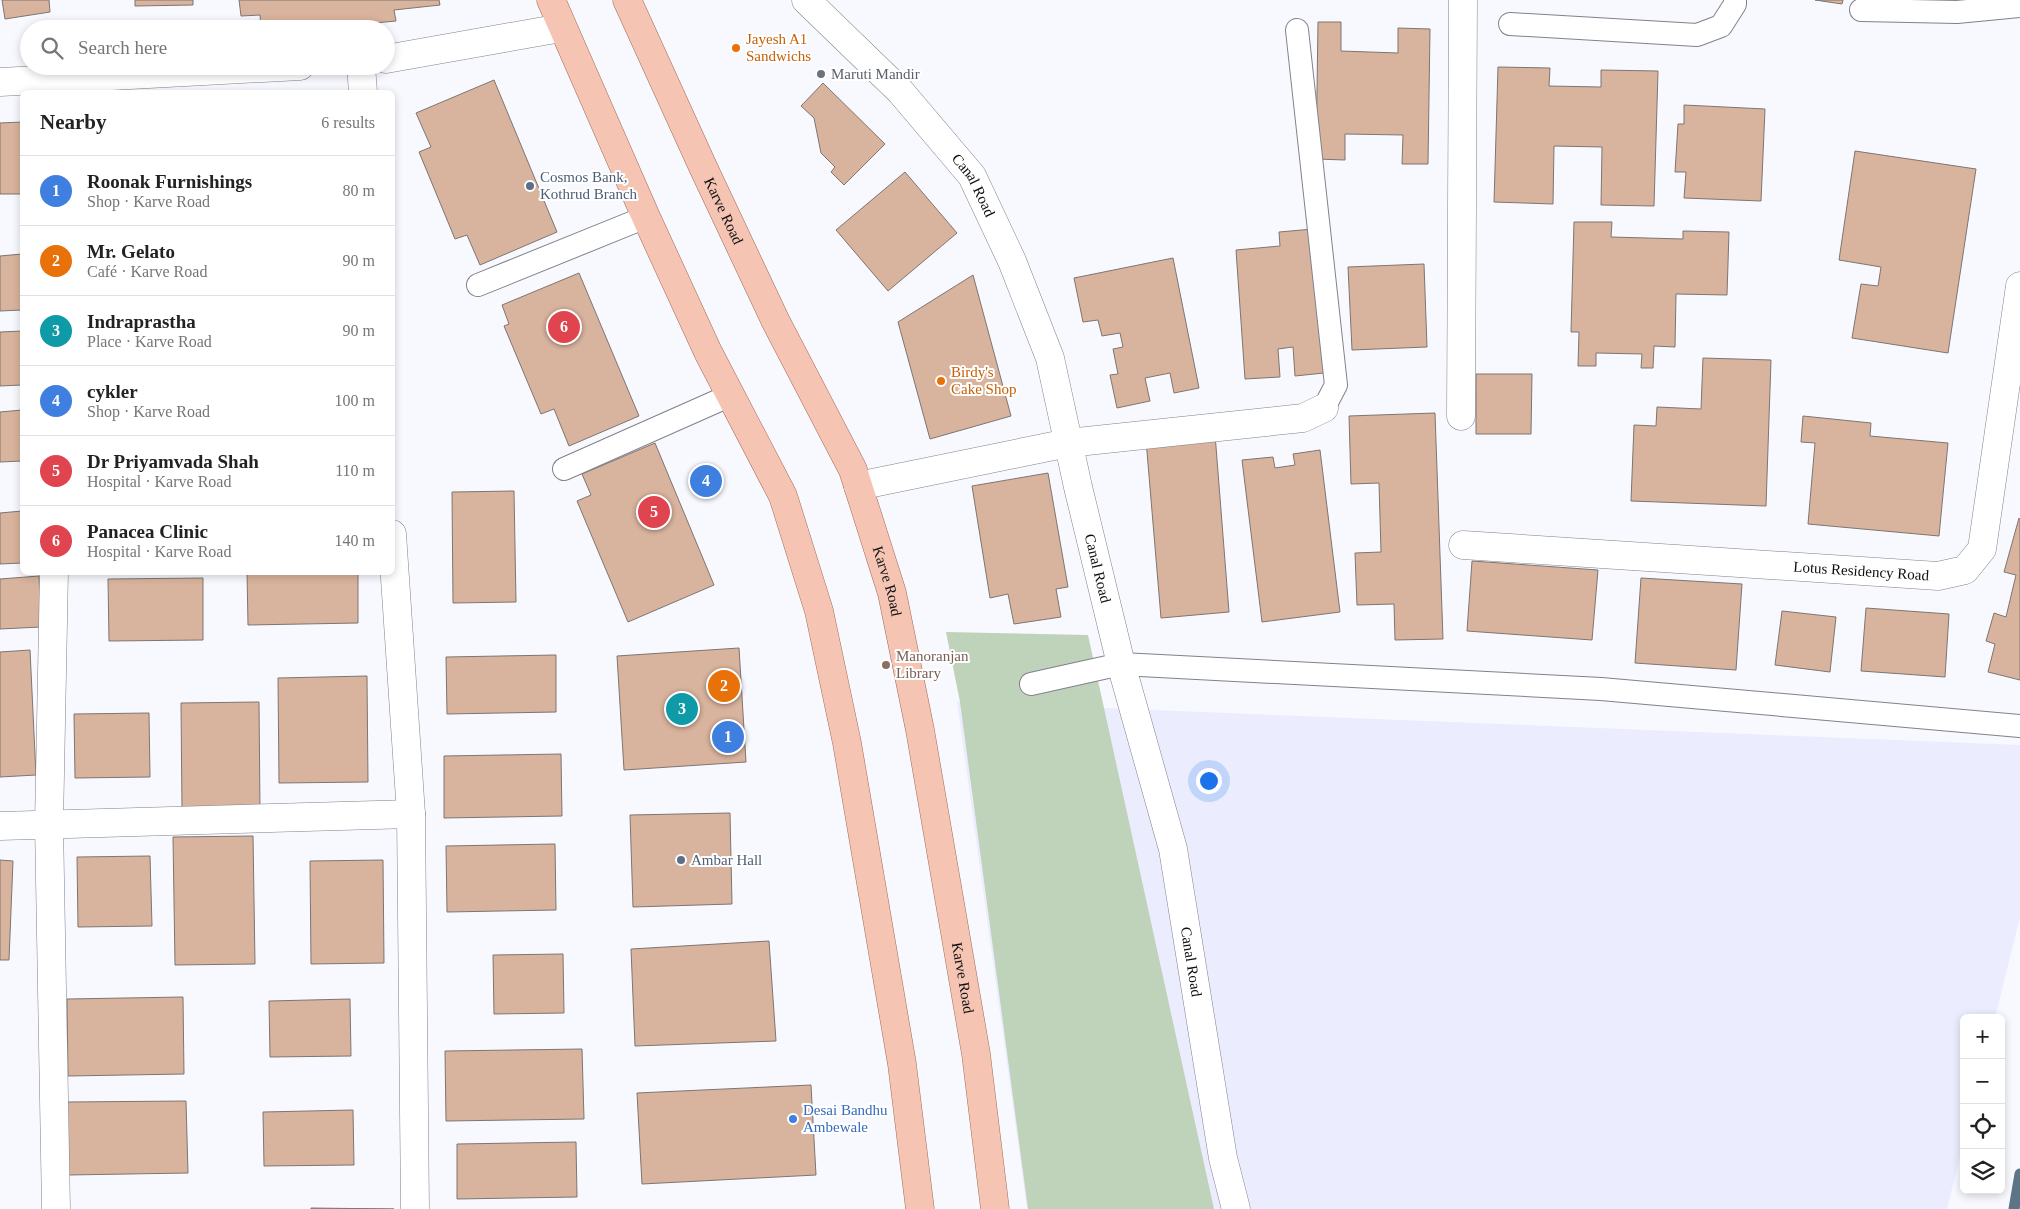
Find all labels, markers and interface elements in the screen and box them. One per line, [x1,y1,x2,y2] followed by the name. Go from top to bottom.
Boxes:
[20,20,395,75] search box
[746,31,811,64] place label: Jayesh A1 Sandwichs
[38,34,66,62] icon: search
[78,37,167,58] text: Search here
[730,42,742,54] marker: Jayesh A1 Sandwichs
[831,66,920,82] place label: Maruti Mandir
[815,68,827,80] marker: Maruti Mandir
[40,110,107,134] text: Nearby
[321,114,375,131] text: 6 results
[949,151,998,220] street label: Canal Road
[540,169,638,202] place label: Cosmos Bank, Kothrud Branch
[87,171,252,192] text: Roonak Furnishings
[701,175,746,247] street label: Karve Road
[524,180,536,192] marker: Cosmos Bank, Kothrud Branch
[52,182,60,199] text: 1
[343,182,375,199] text: 80 m
[87,193,210,210] text: Shop · Karve Road
[87,241,175,262] text: Mr. Gelato
[52,252,60,269] text: 2
[343,252,375,269] text: 90 m
[87,263,207,280] text: Café · Karve Road
[548,308,580,346] pin: 6
[87,311,196,332] text: Indraprastha
[52,322,60,339] text: 3
[343,322,375,339] text: 90 m
[87,333,212,350] text: Place · Karve Road
[951,364,1016,397] place label: Birdy's Cake Shop
[935,375,947,387] marker: Birdy's Cake Shop
[87,381,138,402] text: cykler
[52,392,60,409] text: 4
[335,392,375,409] text: 100 m
[87,403,210,420] text: Shop · Karve Road
[87,451,259,472] text: Dr Priyamvada Shah
[52,462,60,479] text: 5
[335,462,375,479] text: 110 m
[690,462,722,500] pin: 4
[87,473,231,490] text: Hospital · Karve Road
[638,493,670,531] pin: 5
[87,521,208,542] text: Panacea Clinic
[52,532,60,549] text: 6
[335,532,375,549] text: 140 m
[1082,532,1114,605] street label: Canal Road
[87,543,231,560] text: Hospital · Karve Road
[870,544,905,618] street label: Karve Road
[1793,559,1930,583] street label: Lotus Residency Road
[896,648,969,681] place label: Manoranjan Library
[880,659,892,671] marker: Manoranjan Library
[708,667,740,705] pin: 2
[666,690,698,728] pin: 3
[712,718,744,756] pin: 1
[1196,768,1222,794] your location
[691,852,762,868] place label: Ambar Hall
[675,854,687,866] marker: Ambar Hall
[1178,926,1205,998] street label: Canal Road
[949,941,977,1015] street label: Karve Road
[1960,1014,2005,1194] map controls
[1960,1014,2005,1059] button: +
[1960,1059,2005,1104] button: −
[803,1102,888,1135] place label: Desai Bandhu Ambewale
[1960,1104,2005,1149] button: locate
[787,1113,799,1125] marker: Desai Bandhu Ambewale
[1960,1149,2005,1194] button: layers

